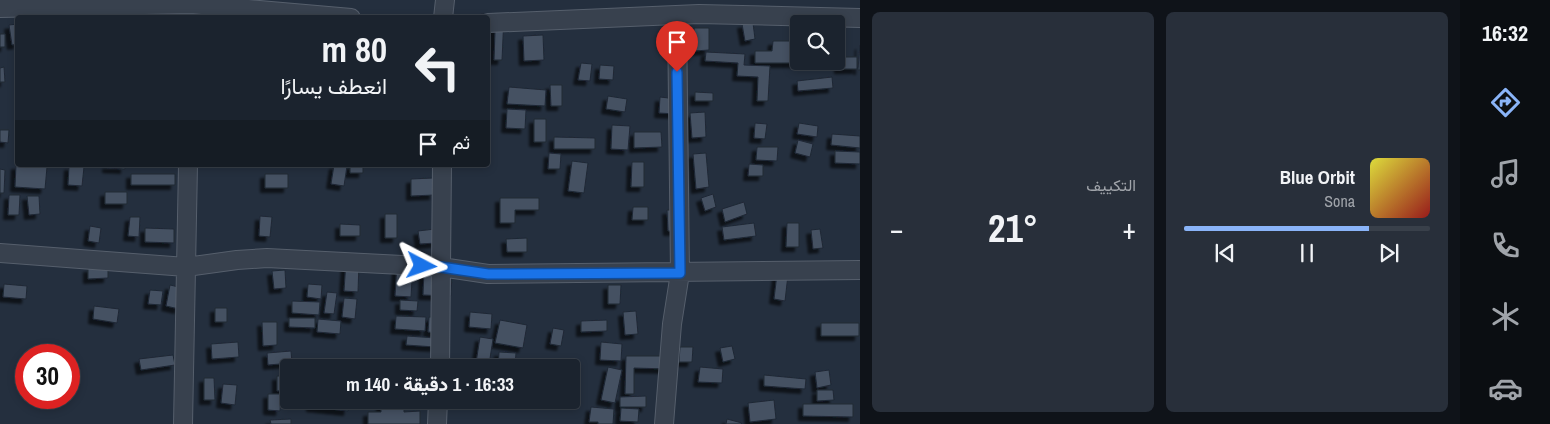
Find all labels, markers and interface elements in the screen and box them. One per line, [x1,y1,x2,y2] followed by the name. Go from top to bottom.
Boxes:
[790,15,845,70] map controls
[790,15,845,70] button: search
[1482,18,1528,48] text: 16:32
[656,21,698,72] pin
[322,26,387,73] text: 80 m
[663,28,691,56] icon: arrive
[405,35,470,100] icon: left
[280,71,387,101] text: انعطف يسارًا
[1488,85,1523,120] icon: directions
[452,129,470,155] text: ثم
[414,130,442,158] icon: arrive
[1488,156,1523,191] icon: music
[1280,164,1355,190] text: Blue Orbit
[1086,174,1136,196] text: التكييف
[1324,190,1355,212] text: Sona
[988,203,1038,254] text: 21°
[890,210,903,248] text: −
[1123,210,1136,248] text: +
[1488,228,1523,263] icon: phone
[395,239,447,291] position arrow
[1211,239,1239,267] icon: previous
[1293,239,1321,267] icon: pause
[1375,239,1403,267] icon: next
[1488,299,1523,334] icon: climate
[15,344,80,409] speed limit sign: 30
[346,371,514,397] text: 16:33 · 1 دقيقة · 140 m
[1488,371,1523,406] icon: car

